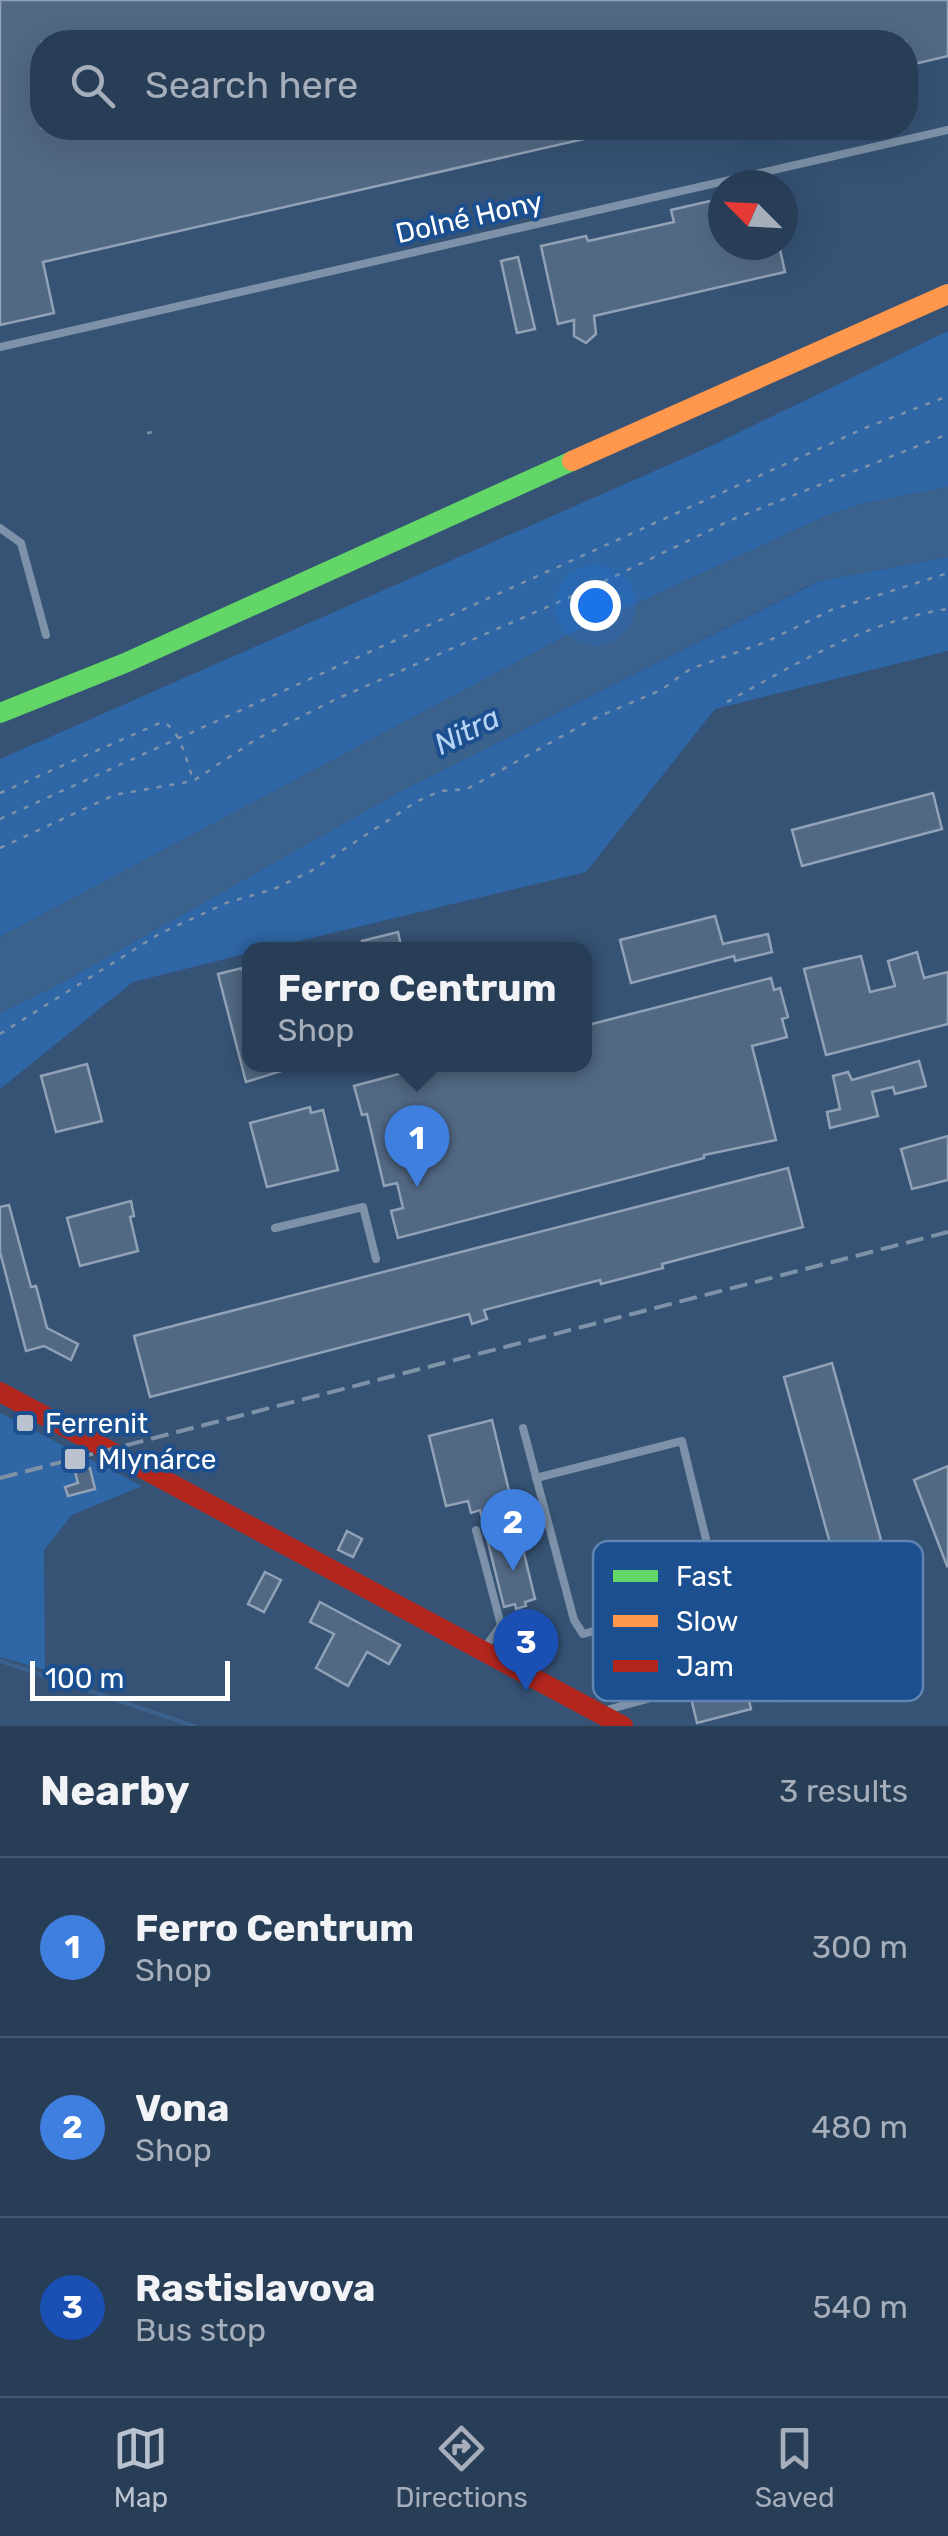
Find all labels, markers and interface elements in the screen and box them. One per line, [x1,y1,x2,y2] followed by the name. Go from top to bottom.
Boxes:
[30,30,918,140] search box
[65,58,120,113] icon: search
[145,62,358,108] text: Search here
[708,170,798,260] north arrow
[392,185,546,250] street label: Dolné Hony
[570,580,621,631] your location
[428,699,506,763] water label: Nitra
[242,942,592,1072] popup
[278,965,556,1011] text: Ferro Centrum
[278,1011,354,1049] text: Shop
[384,1104,450,1187] pin: 1
[45,1407,148,1440] place label: Ferrenit
[14,1412,36,1434] marker: Ferrenit
[98,1443,216,1476] place label: Mlynárce
[62,1446,88,1472] marker: Mlynárce
[480,1488,546,1571] pin: 2
[593,1541,923,1701] legend
[676,1560,732,1593] text: Fast
[676,1605,738,1638] text: Slow
[494,1608,558,1691] pin: 3
[676,1650,734,1683] text: Jam
[30,1656,230,1700] scale bar
[45,1662,124,1695] text: 100 m
[40,1766,190,1816] text: Nearby
[779,1772,908,1810] text: 3 results
[135,1905,414,1951] text: Ferro Centrum
[65,1928,80,1966] text: 1
[812,1928,908,1966] text: 300 m
[135,1951,212,1989] text: Shop
[135,2085,229,2131] text: Vona
[62,2108,83,2146] text: 2
[811,2108,908,2146] text: 480 m
[135,2131,212,2169] text: Shop
[135,2265,375,2311] text: Rastislavova
[62,2288,83,2326] text: 3
[813,2288,908,2326] text: 540 m
[135,2311,266,2349] text: Bus stop
[113,2421,168,2514] tab: Map
[395,2421,528,2514] tab: Directions
[755,2421,835,2514] tab: Saved

